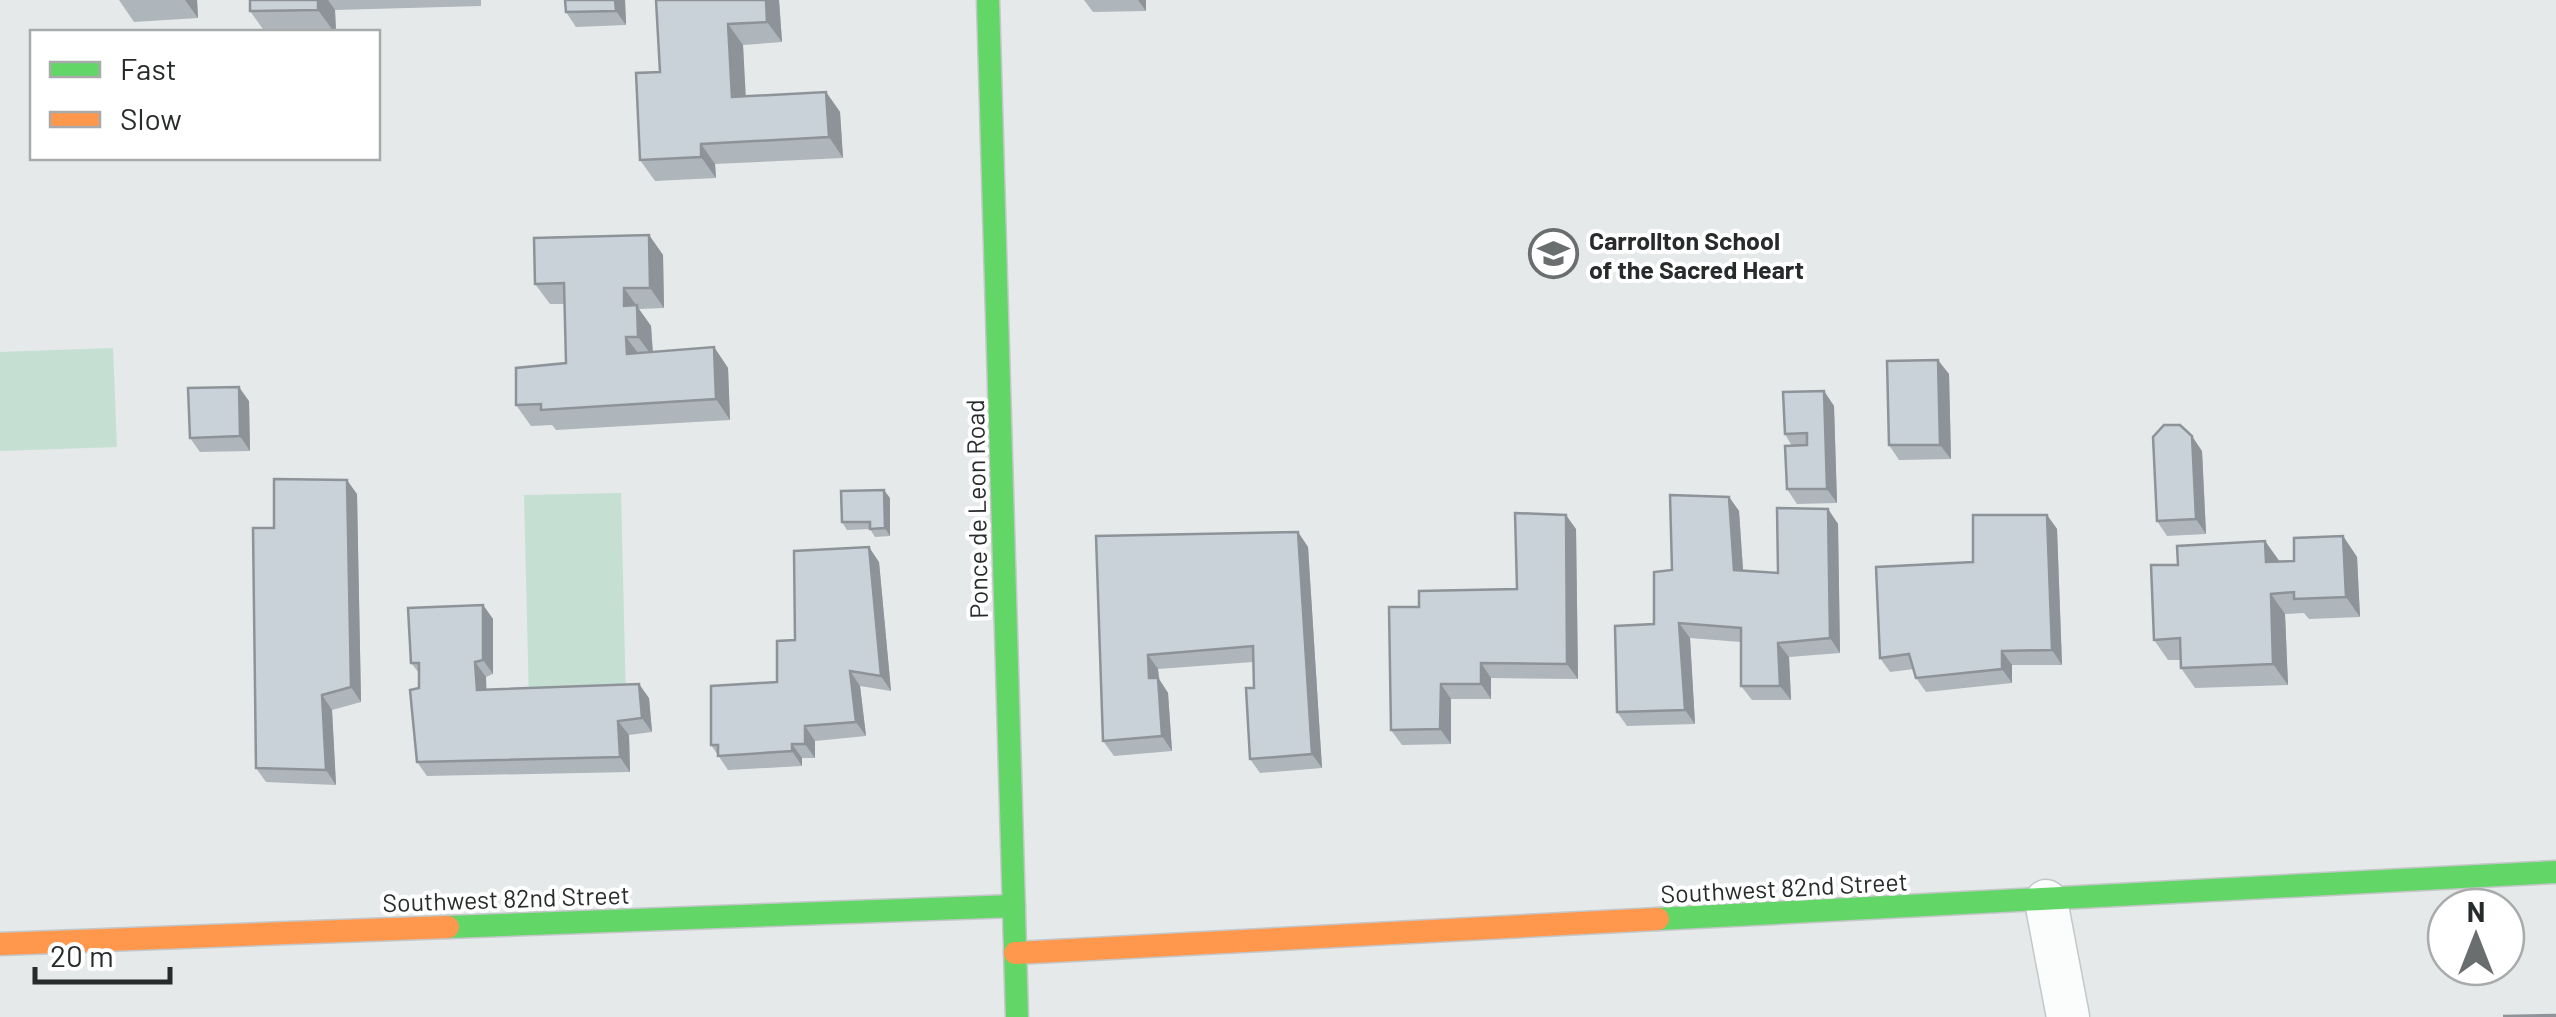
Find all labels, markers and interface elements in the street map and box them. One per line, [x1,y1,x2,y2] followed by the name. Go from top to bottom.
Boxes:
[30,30,380,160] legend
[120,50,177,86] text: Fast
[120,100,182,136] text: Slow
[1589,225,1804,284] place label: Carrollton School of the Sacred Heart
[1528,228,1580,280] school or university icon: Carrollton School of the Sacred Heart
[959,399,993,619] street label: Ponce de Leon Road
[1660,866,1908,908] street label: Southwest 82nd Street
[382,879,630,917] street label: Southwest 82nd Street
[2426,887,2526,987] north arrow
[2467,894,2485,928] text: N
[35,922,170,984] scale bar
[50,937,114,973] text: 20 m

